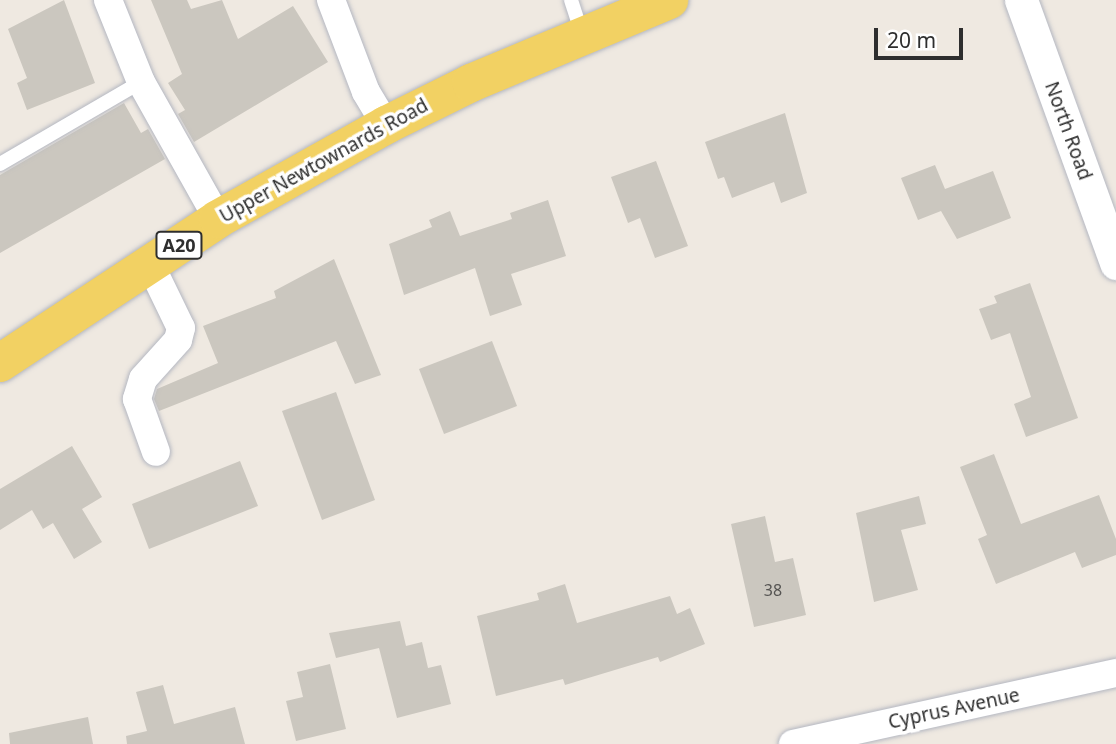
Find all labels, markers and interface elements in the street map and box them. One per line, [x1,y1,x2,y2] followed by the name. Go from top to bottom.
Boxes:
[878,14,967,58] scale bar
[887,26,936,54] text: 20 m
[1040,79,1096,183] street label: North Road
[216,94,432,228] street label: Upper Newtownards Road
[154,230,204,260] road number: A20
[764,580,782,600] house number: 38
[886,684,1022,734] street label: Cyprus Avenue

